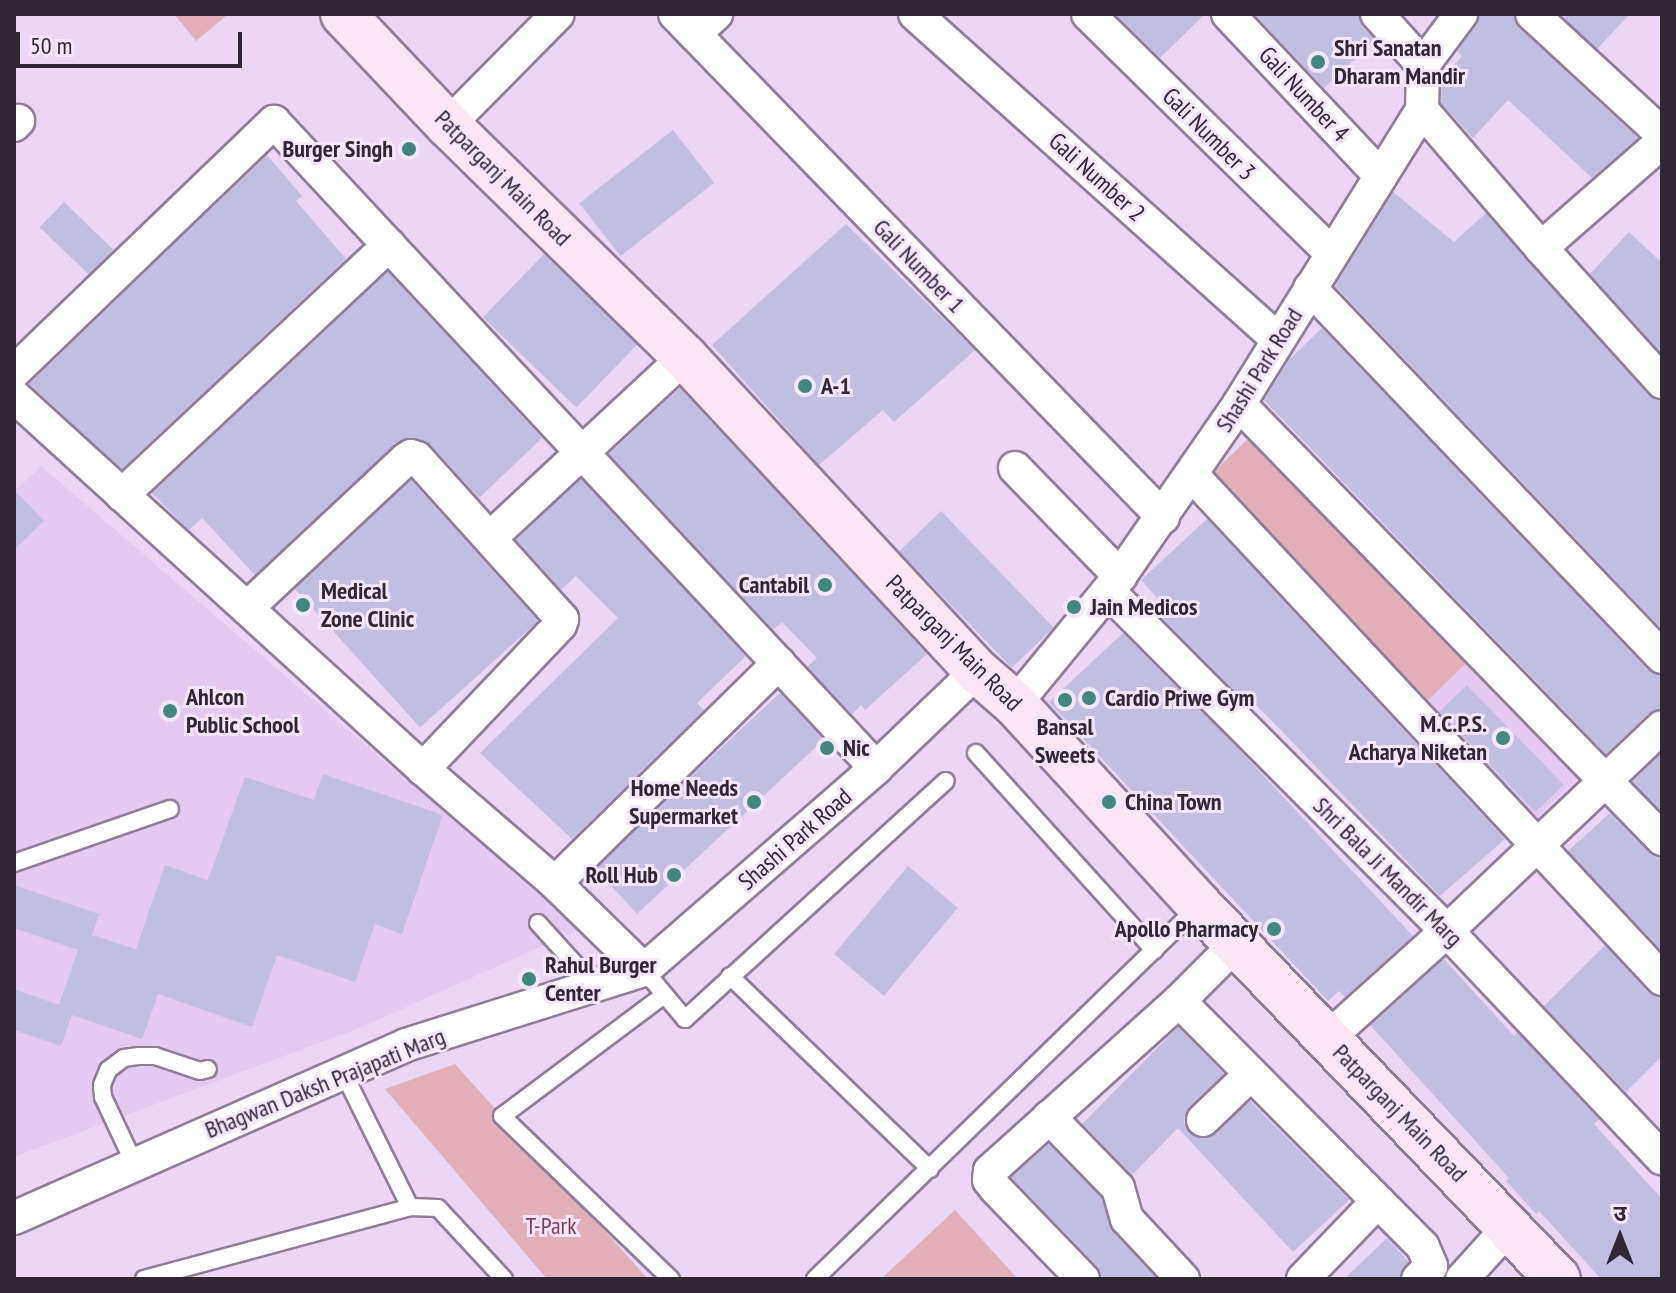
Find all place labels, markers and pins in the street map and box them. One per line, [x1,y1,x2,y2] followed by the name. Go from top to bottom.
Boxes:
[1334,34,1465,90] place label: Shri Sanatan Dharam Mandir
[1309,53,1327,71] marker: Shri Sanatan Dharam Mandir
[283,135,393,163] place label: Burger Singh
[400,140,418,158] marker: Burger Singh
[821,372,851,400] place label: A-1
[796,377,814,395] marker: A-1
[739,571,809,599] place label: Cantabil
[816,576,834,594] marker: Cantabil
[321,577,414,633] place label: Medical Zone Clinic
[1090,593,1197,621] place label: Jain Medicos
[292,594,314,616] marker: Medical Zone Clinic
[1065,598,1083,616] marker: Jain Medicos
[186,683,300,739] place label: Ahlcon Public School
[1105,684,1255,712] place label: Cardio Priwe Gym
[1080,689,1098,707] marker: Cardio Priwe Gym
[1056,691,1074,709] marker: Bansal Sweets
[161,702,179,720] marker: Ahlcon Public School
[1349,710,1487,766] place label: M.C.P.S. Acharya Niketan
[1035,713,1095,769] place label: Bansal Sweets
[1494,729,1512,747] marker: M.C.P.S. Acharya Niketan
[843,734,870,762] place label: Nic
[818,739,836,757] marker: Nic
[629,774,738,830] place label: Home Needs Supermarket
[1125,788,1222,816] place label: China Town
[745,793,763,811] marker: Home Needs Supermarket
[1100,793,1118,811] marker: China Town
[585,861,658,889] place label: Roll Hub
[665,866,683,884] marker: Roll Hub
[1115,915,1258,943] place label: Apollo Pharmacy
[1265,920,1283,938] marker: Apollo Pharmacy
[545,951,657,1007] place label: Rahul Burger Center
[520,970,538,988] marker: Rahul Burger Center

